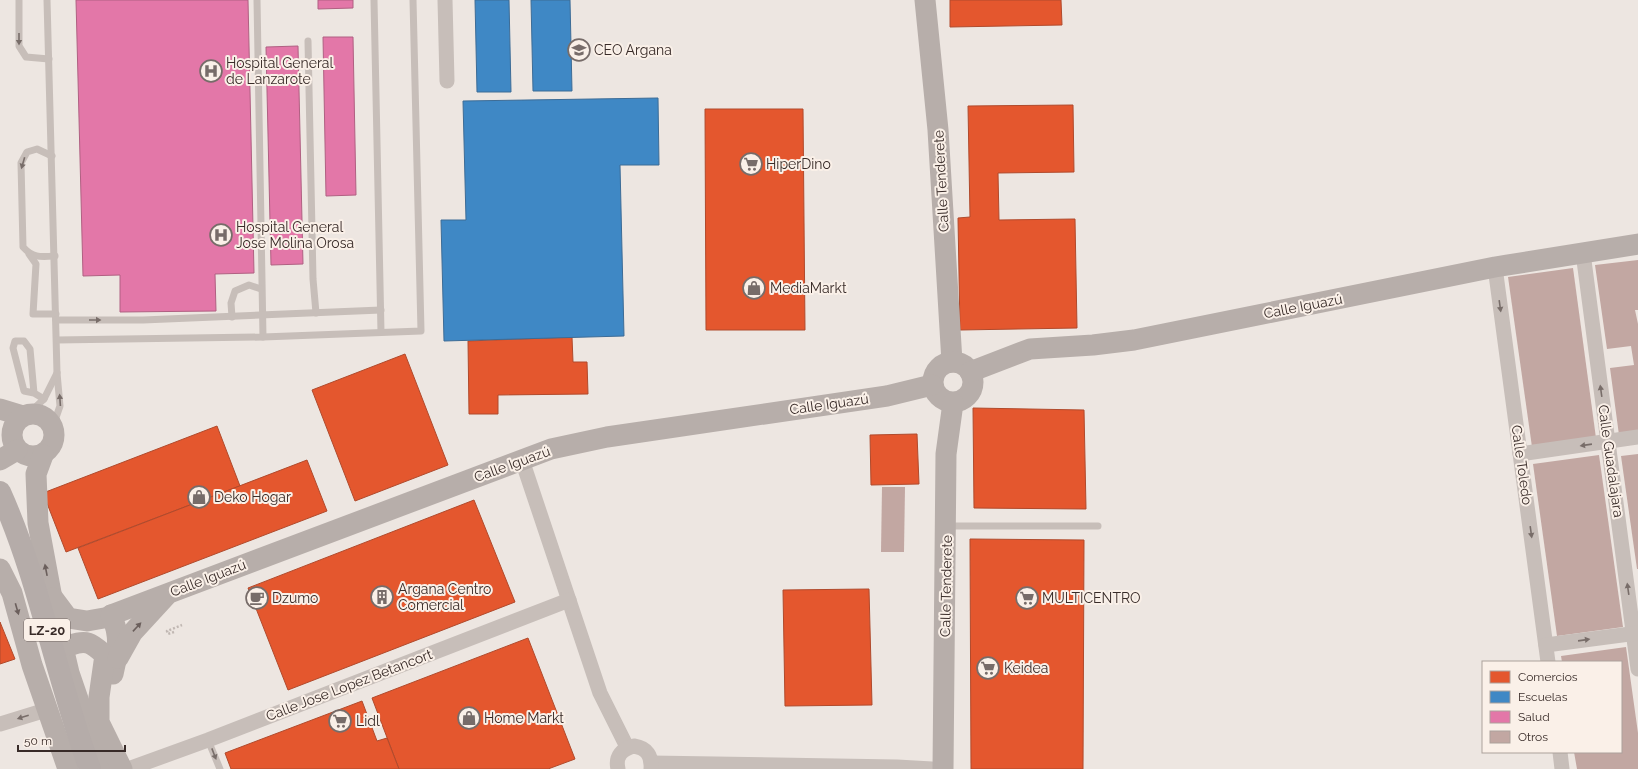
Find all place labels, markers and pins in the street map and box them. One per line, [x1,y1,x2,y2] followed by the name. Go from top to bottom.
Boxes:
[566,37,592,63] school or university icon: CEO Argana
[594,42,672,58] place label: CEO Argana
[226,55,333,87] place label: Hospital General de Lanzarote
[198,58,224,84] hospital icon: Hospital General de Lanzarote
[738,151,764,177] supermarket icon: HiperDino
[766,156,831,172] place label: HiperDino
[236,219,354,251] place label: Hospital General Jose Molina Orosa
[208,222,234,248] hospital icon: Hospital General Jose Molina Orosa
[741,275,767,301] shop icon: MediaMarkt
[770,280,847,296] place label: MediaMarkt
[186,484,212,510] shop icon: Deko Hogar
[214,489,291,505] place label: Deko Hogar
[398,581,491,613] place label: Argana Centro Comercial
[369,584,395,610] building icon: Argana Centro Comercial
[244,585,270,611] cafe icon: Dzumo
[1014,585,1040,611] supermarket icon: MULTICENTRO
[272,590,318,606] place label: Dzumo
[1042,590,1141,606] place label: MULTICENTRO
[975,655,1001,681] supermarket icon: Keidea
[1004,660,1048,676] place label: Keidea
[456,705,482,731] shop icon: Home Markt
[327,708,353,734] supermarket icon: Lidl
[484,710,564,726] place label: Home Markt
[356,713,380,729] place label: Lidl

